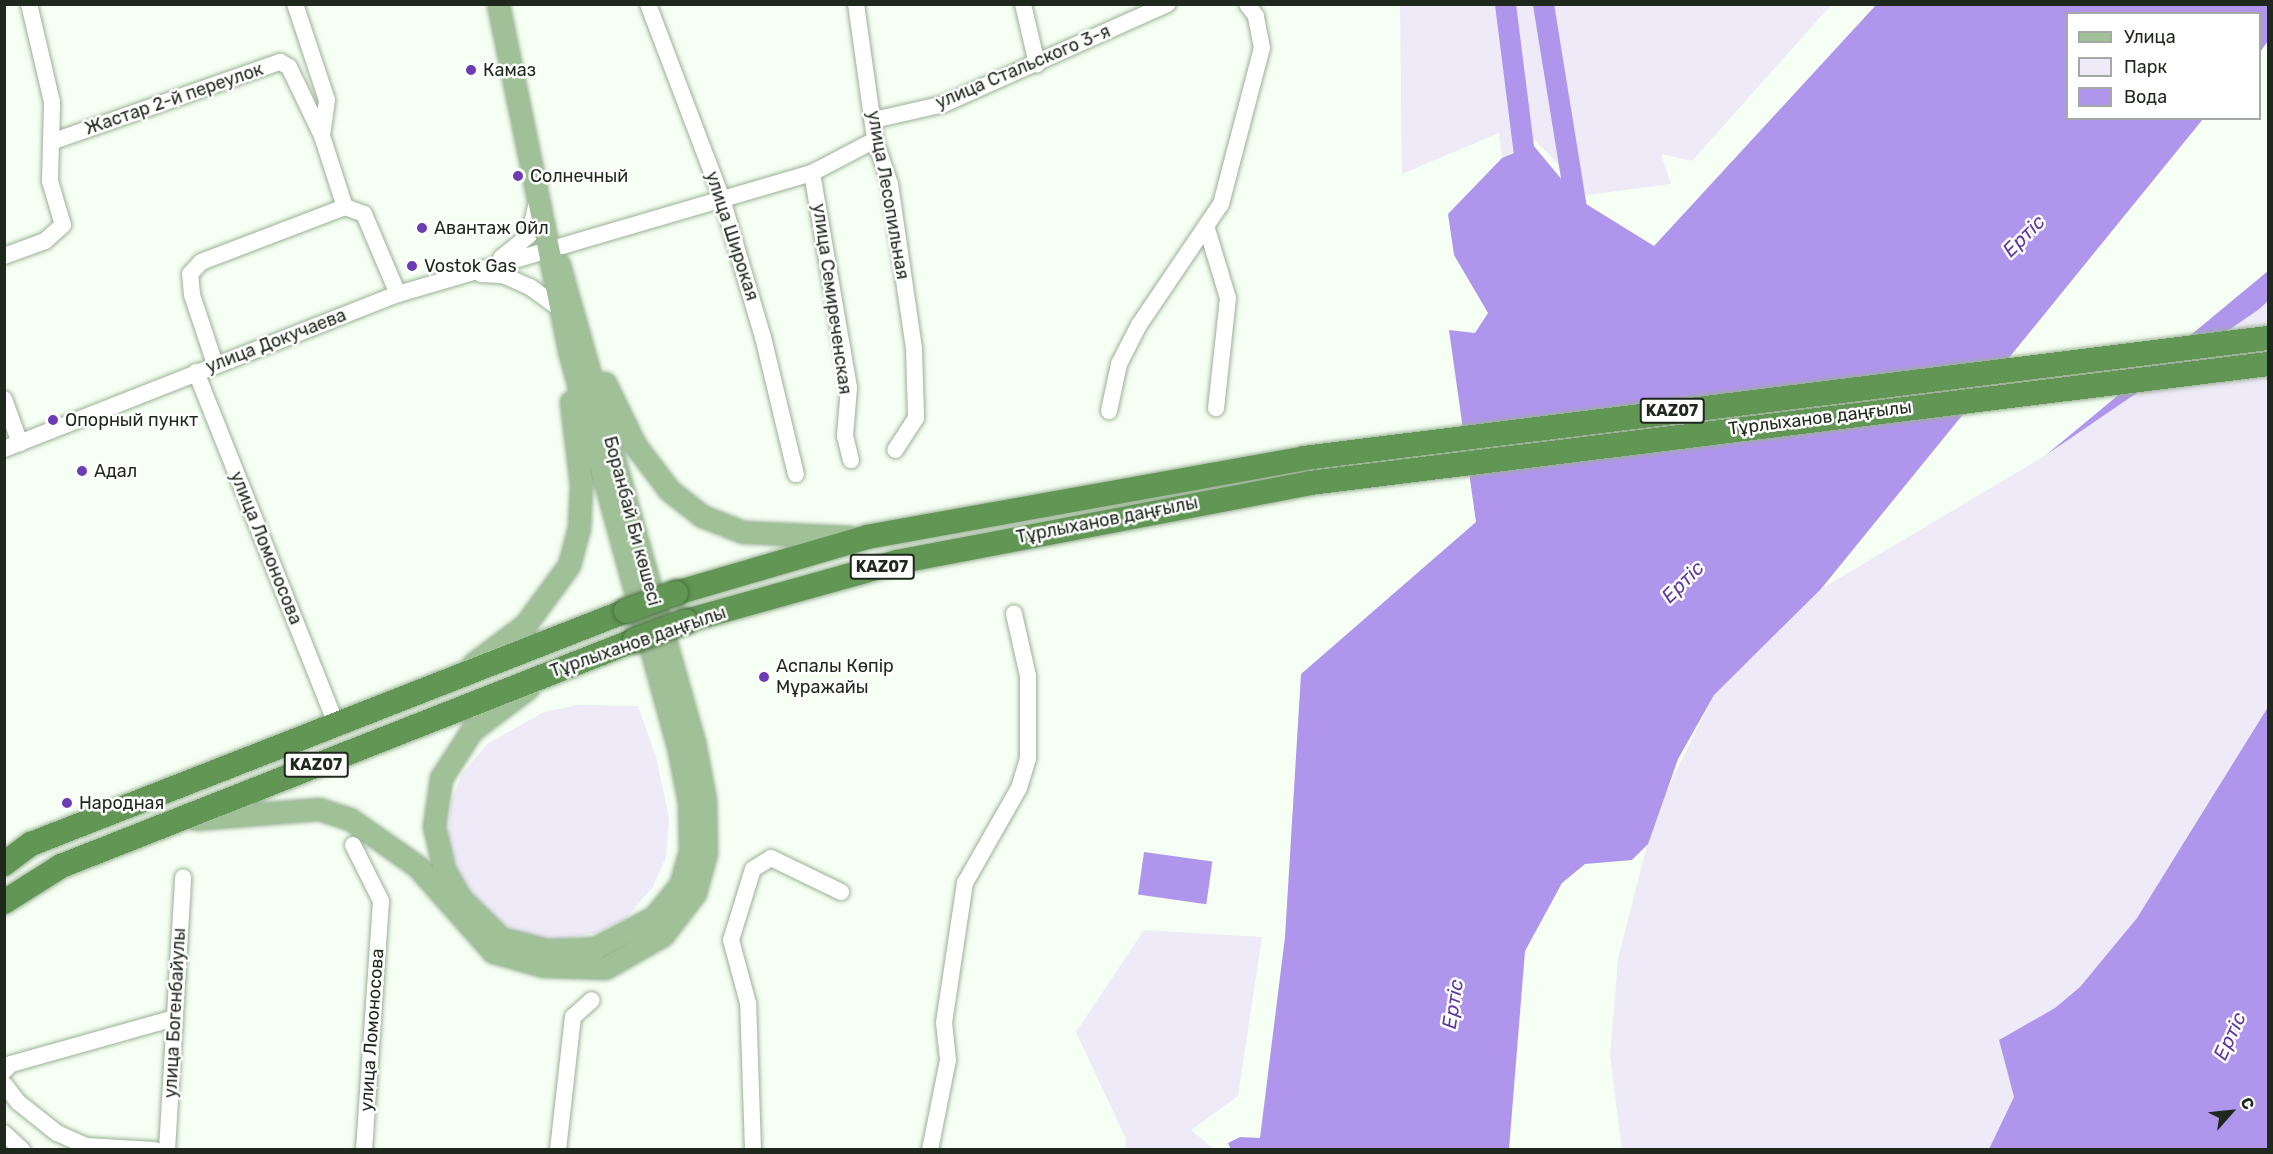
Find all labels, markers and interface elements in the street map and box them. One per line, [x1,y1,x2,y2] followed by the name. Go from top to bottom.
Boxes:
[2066,12,2261,120] legend
[932,20,1114,114] street label: улица Стальского 3-я
[2124,26,2176,48] text: Улица
[2124,56,2167,78] text: Парк
[82,58,266,140] street label: Жастар 2-й переулок
[483,59,536,81] place label: Камаз
[464,63,478,77] marker: Камаз
[2124,86,2167,108] text: Вода
[863,109,913,281] street label: улица Лесопильная
[530,165,628,187] place label: Солнечный
[511,169,525,183] marker: Солнечный
[701,169,763,303] street label: улица Широкая
[808,202,856,396] street label: улица Семиреченская
[1998,210,2050,262] water label: Ертіс
[434,217,549,239] place label: Авантаж Ойл
[415,221,429,235] marker: Авантаж Ойл
[424,255,517,277] place label: Vostok Gas
[405,259,419,273] marker: Vostok Gas
[203,304,349,378] street label: улица Докучаева
[1727,396,1913,440] street label: Тұрлыханов даңғылы
[1639,398,1705,424] road number: KAZ07
[65,409,198,431] place label: Опорный пункт
[46,413,60,427] marker: Опорный пункт
[599,434,665,608] street label: Боранбай Би көшесі
[94,460,137,482] place label: Адал
[75,464,89,478] marker: Адал
[225,468,307,628] street label: улица Ломоносова
[1014,492,1200,548] street label: Тұрлыханов даңғылы
[849,554,915,580] road number: KAZ07
[1657,556,1709,608] water label: Ертіс
[547,602,729,682] street label: Тұрлыханов даңғылы
[776,656,894,698] place label: Аспалы Көпір Мұражайы
[757,670,771,684] marker: Аспалы Көпір Мұражайы
[283,752,349,778] road number: KAZ07
[79,792,164,814] place label: Народная
[60,796,74,810] marker: Народная
[160,927,190,1099] street label: улица Богенбайулы
[356,948,388,1112] street label: улица Ломоносова
[1437,977,1469,1031] water label: Ертіс
[2209,1008,2251,1064] water label: Ертіс
[2201,1082,2261,1142] north arrow
[2236,1094,2258,1113] text: С

